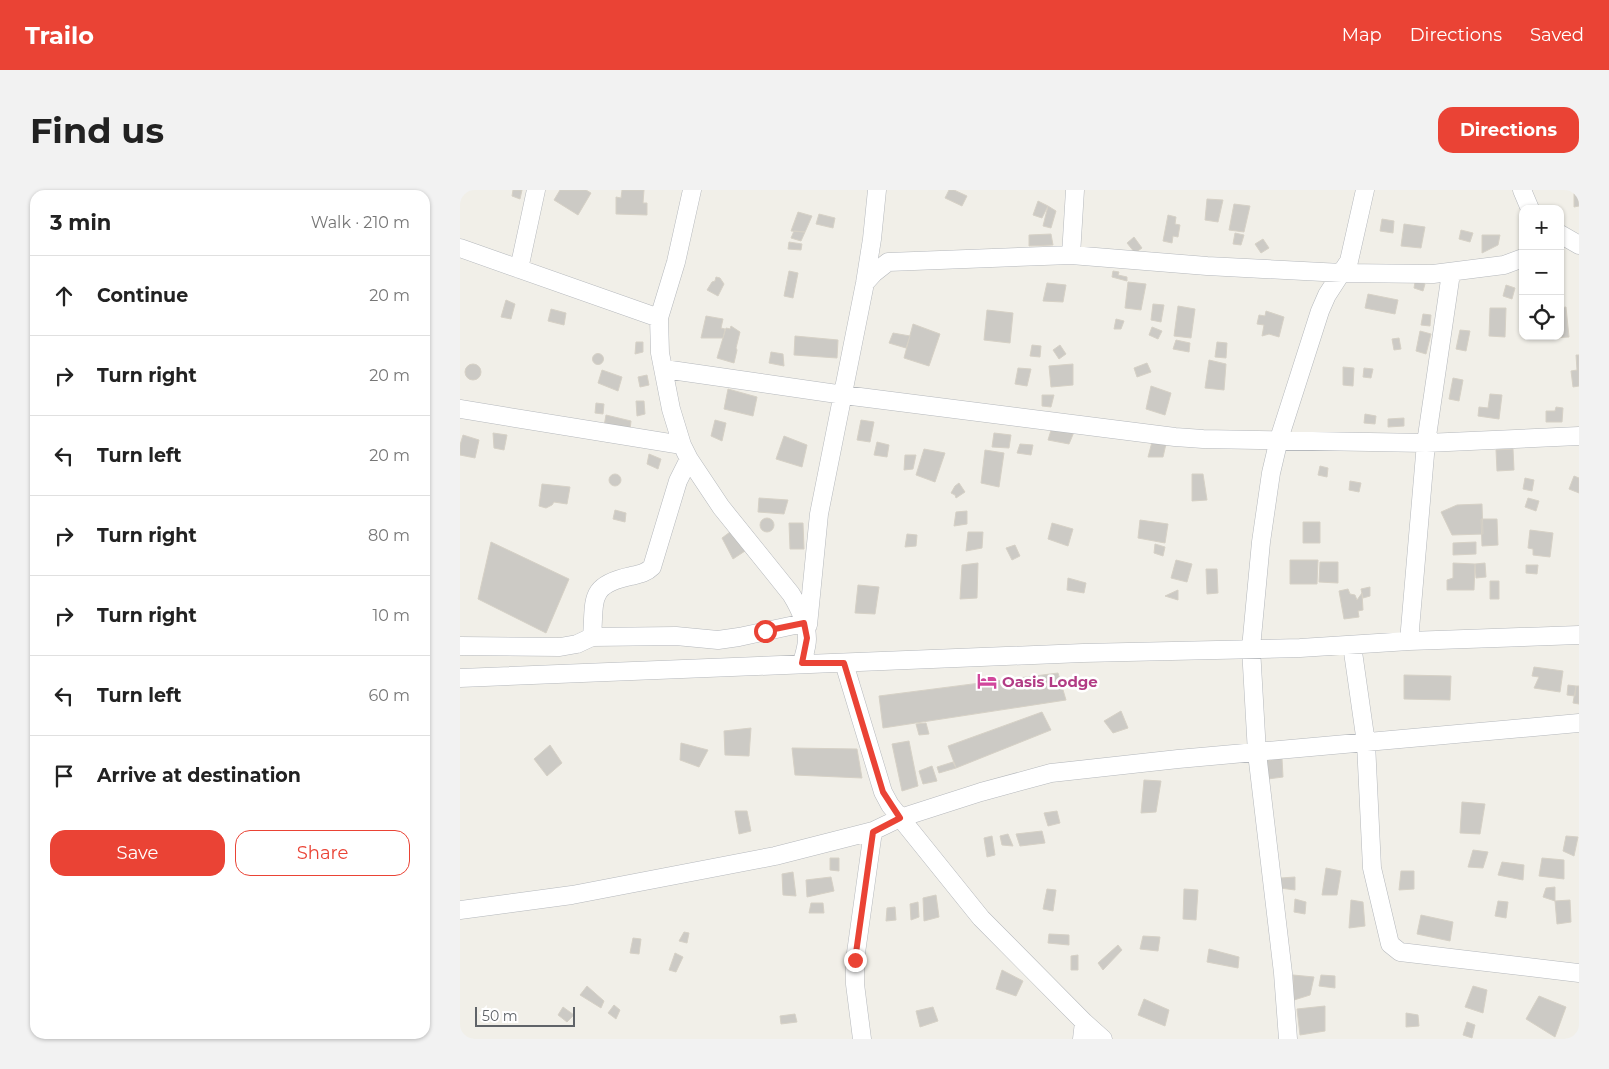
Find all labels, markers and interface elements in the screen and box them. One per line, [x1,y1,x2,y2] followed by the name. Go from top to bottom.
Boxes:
[25,21,94,50] text: Trailo
[1342,24,1382,46] text: Map
[1410,24,1502,46] text: Directions
[1530,24,1584,46] text: Saved
[1438,107,1579,153] button: Directions
[30,109,164,152] text: Find us
[1519,205,1564,340] map controls
[1519,205,1564,250] button: +
[50,210,111,235] text: 3 min
[311,213,410,232] text: Walk · 210 m
[1519,250,1564,295] button: −
[50,282,78,310] icon: ahead
[97,284,188,307] text: Continue
[369,286,410,305] text: 20 m
[1519,295,1564,340] button: locate
[50,362,78,390] icon: right
[97,364,197,387] text: Turn right
[369,366,410,385] text: 20 m
[50,442,78,470] icon: left
[97,444,182,467] text: Turn left
[369,446,410,465] text: 20 m
[50,522,78,550] icon: right
[97,524,197,547] text: Turn right
[368,526,410,545] text: 80 m
[50,602,78,630] icon: right
[97,604,197,627] text: Turn right
[372,606,410,625] text: 10 m
[754,620,777,643] route start
[976,670,998,692] hotel icon: Oasis Lodge
[1002,672,1098,691] place label: Oasis Lodge
[50,682,78,710] icon: left
[97,684,182,707] text: Turn left
[368,686,410,705] text: 60 m
[50,762,78,790] icon: arrive
[97,764,301,787] text: Arrive at destination
[50,830,225,876] button: Save
[235,830,410,876] button: Share
[844,949,867,972] route end
[475,1004,575,1027] scale bar
[482,1007,518,1025] text: 50 m

